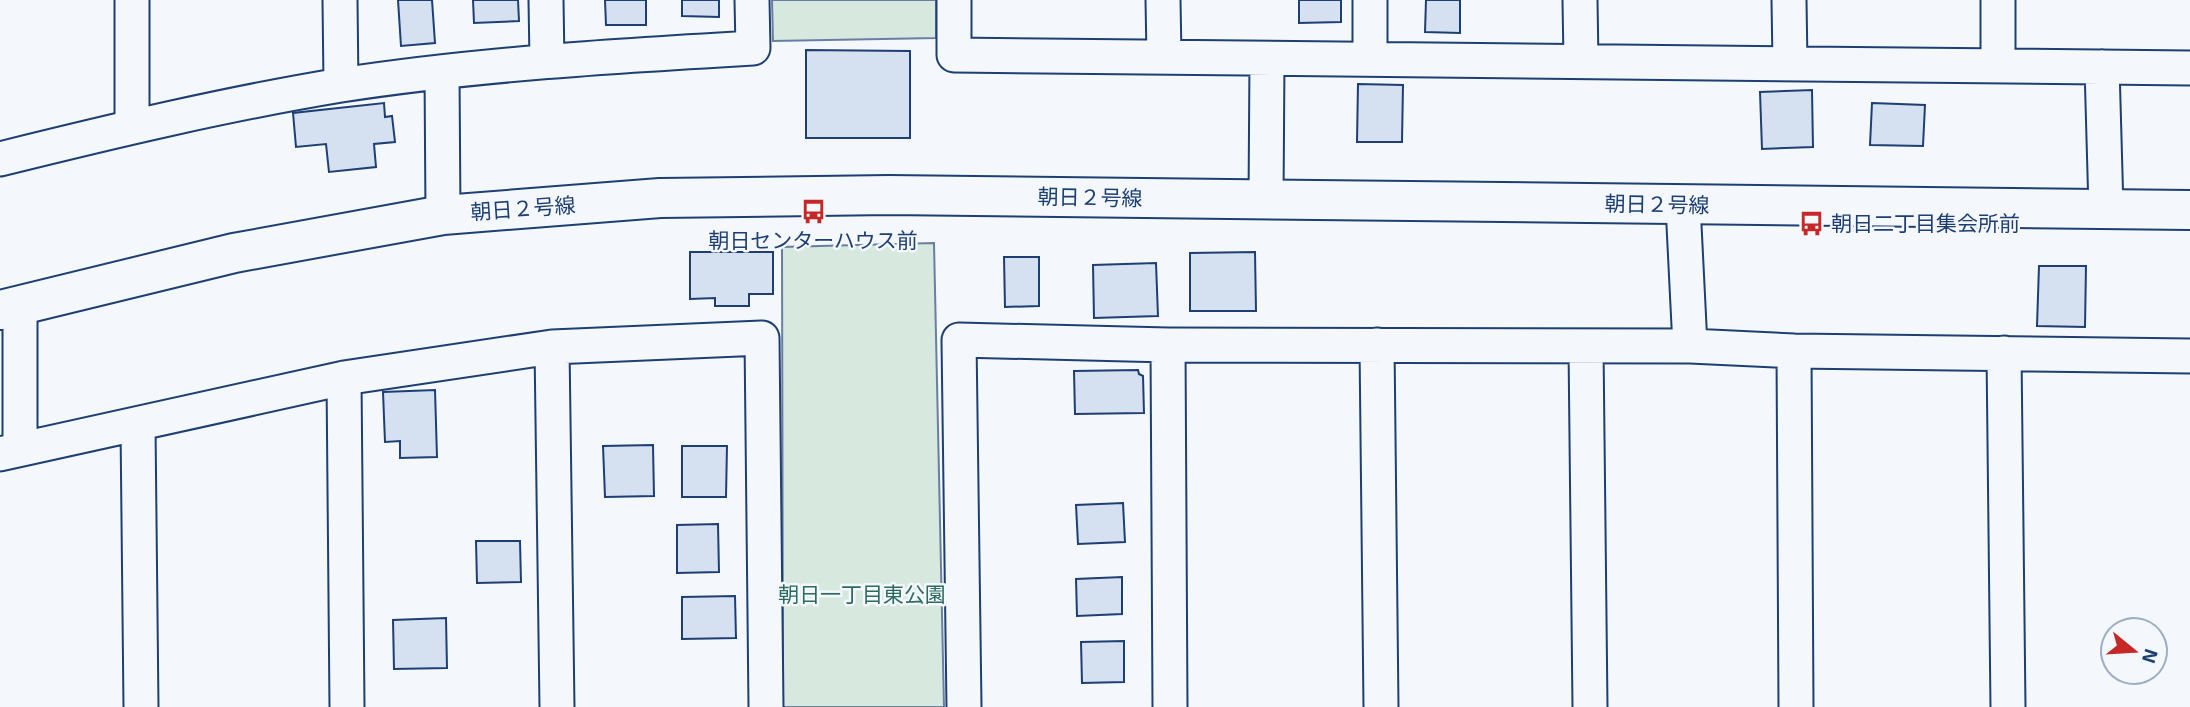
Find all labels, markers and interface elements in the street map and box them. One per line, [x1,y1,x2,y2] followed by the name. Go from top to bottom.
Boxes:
[1037,183,1143,210] street label: 朝日２号線
[1604,190,1710,217] street label: 朝日２号線
[470,191,576,224] street label: 朝日２号線
[799,198,827,226] bus stop icon: 朝日センターハウス前
[1797,210,1825,238] bus stop icon: 朝日二丁目集会所前
[1831,210,2020,235] place label: 朝日二丁目集会所前
[708,227,918,252] place label: 朝日センターハウス前
[778,581,946,606] park label: 朝日一丁目東公園
[2099,616,2169,686] north arrow
[2138,646,2164,666] text: N

